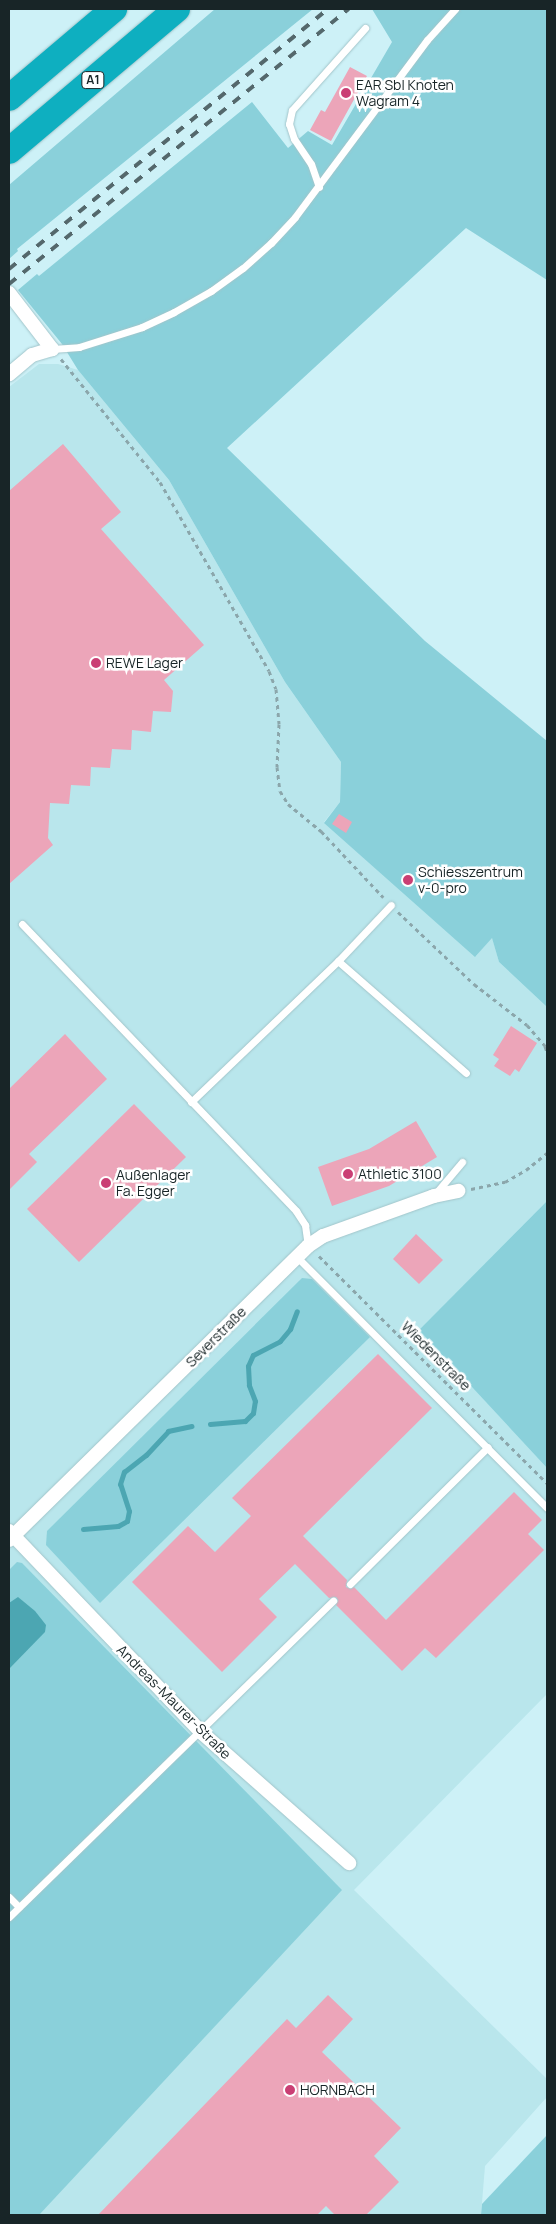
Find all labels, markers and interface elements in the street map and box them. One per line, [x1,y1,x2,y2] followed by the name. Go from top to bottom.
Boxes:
[80,70,106,90] road number: A1
[356,77,454,110] place label: EAR Sbl Knoten Wagram 4
[340,87,352,99] marker: EAR Sbl Knoten Wagram 4
[106,655,183,671] place label: REWE Lager
[90,657,102,669] marker: REWE Lager
[418,864,523,896] place label: Schiesszentrum v-0-pro
[402,874,414,886] marker: Schiesszentrum v-0-pro
[358,1166,442,1182] place label: Athletic 3100
[116,1167,190,1200] place label: Außenlager Fa. Egger
[342,1168,354,1180] marker: Athletic 3100
[100,1177,112,1189] marker: Außenlager Fa. Egger
[182,1303,250,1371] street label: Severstraße
[398,1318,474,1394] street label: Wiedenstraße
[113,1641,235,1763] street label: Andreas-Maurer-Straße
[300,2082,375,2098] place label: HORNBACH
[284,2084,296,2096] marker: HORNBACH

